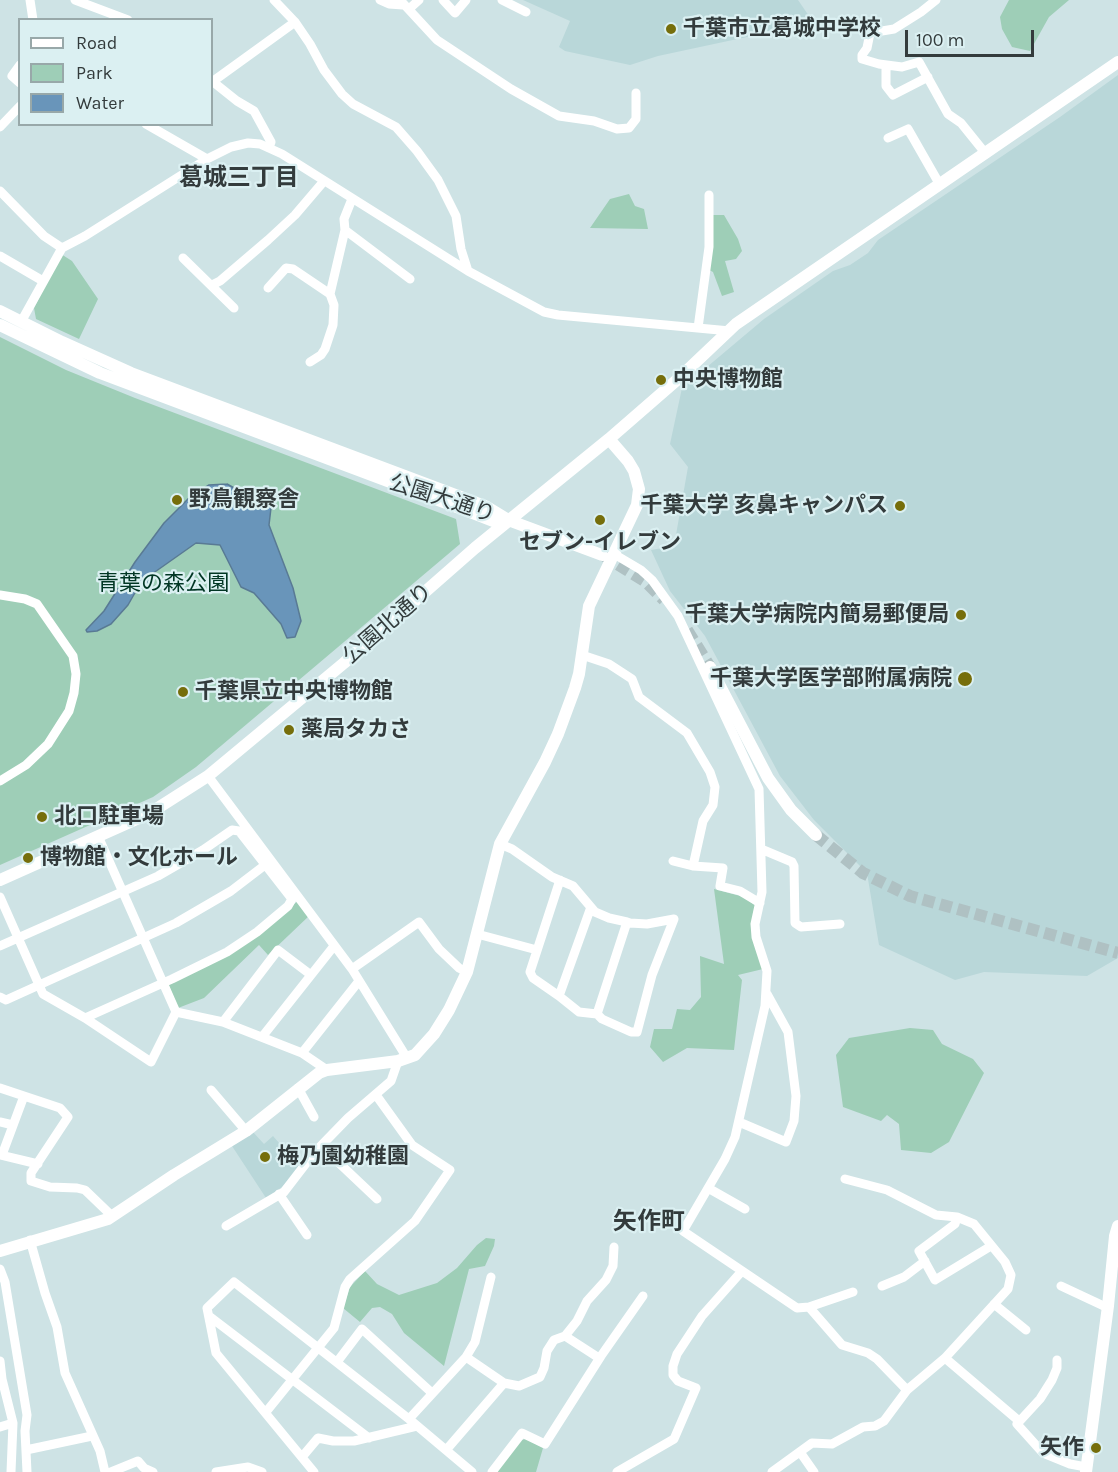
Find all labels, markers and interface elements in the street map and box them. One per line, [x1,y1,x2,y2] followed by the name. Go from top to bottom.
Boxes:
[683,16,881,42] place label: 千葉市立葛城中学校
[18,18,213,126] legend
[908,18,1037,56] scale bar
[664,22,678,36] marker: 千葉市立葛城中学校
[916,29,964,51] text: 100 m
[76,32,117,54] text: Road
[76,62,113,84] text: Park
[76,92,124,114] text: Water
[179,164,299,192] district label: 葛城三丁目
[673,367,783,393] place label: 中央博物館
[654,373,668,387] marker: 中央博物館
[386,469,498,529] street label: 公園大通り
[189,487,299,513] place label: 野鳥観察舎
[170,493,184,507] marker: 野鳥観察舎
[640,493,888,519] place label: 千葉大学 亥鼻キャンパス
[893,499,907,513] marker: 千葉大学 亥鼻キャンパス
[593,513,607,527] marker: セブン-イレブン
[519,530,681,556] place label: セブン-イレブン
[97,571,229,597] park label: 青葉の森公園
[338,578,438,670] street label: 公園北通り
[685,602,949,628] place label: 千葉大学病院内簡易郵便局
[954,608,968,622] marker: 千葉大学病院内簡易郵便局
[710,666,952,692] place label: 千葉大学医学部附属病院
[956,670,974,688] marker: 千葉大学医学部附属病院
[195,679,393,705] place label: 千葉県立中央博物館
[176,685,190,699] marker: 千葉県立中央博物館
[301,717,411,743] place label: 薬局タカさ
[282,723,296,737] marker: 薬局タカさ
[54,804,164,830] place label: 北口駐車場
[35,810,49,824] marker: 北口駐車場
[40,845,238,871] place label: 博物館・文化ホール
[21,851,35,865] marker: 博物館・文化ホール
[277,1144,409,1170] place label: 梅乃園幼稚園
[258,1150,272,1164] marker: 梅乃園幼稚園
[613,1208,685,1236] district label: 矢作町
[1040,1435,1084,1461] place label: 矢作
[1089,1441,1103,1455] marker: 矢作

